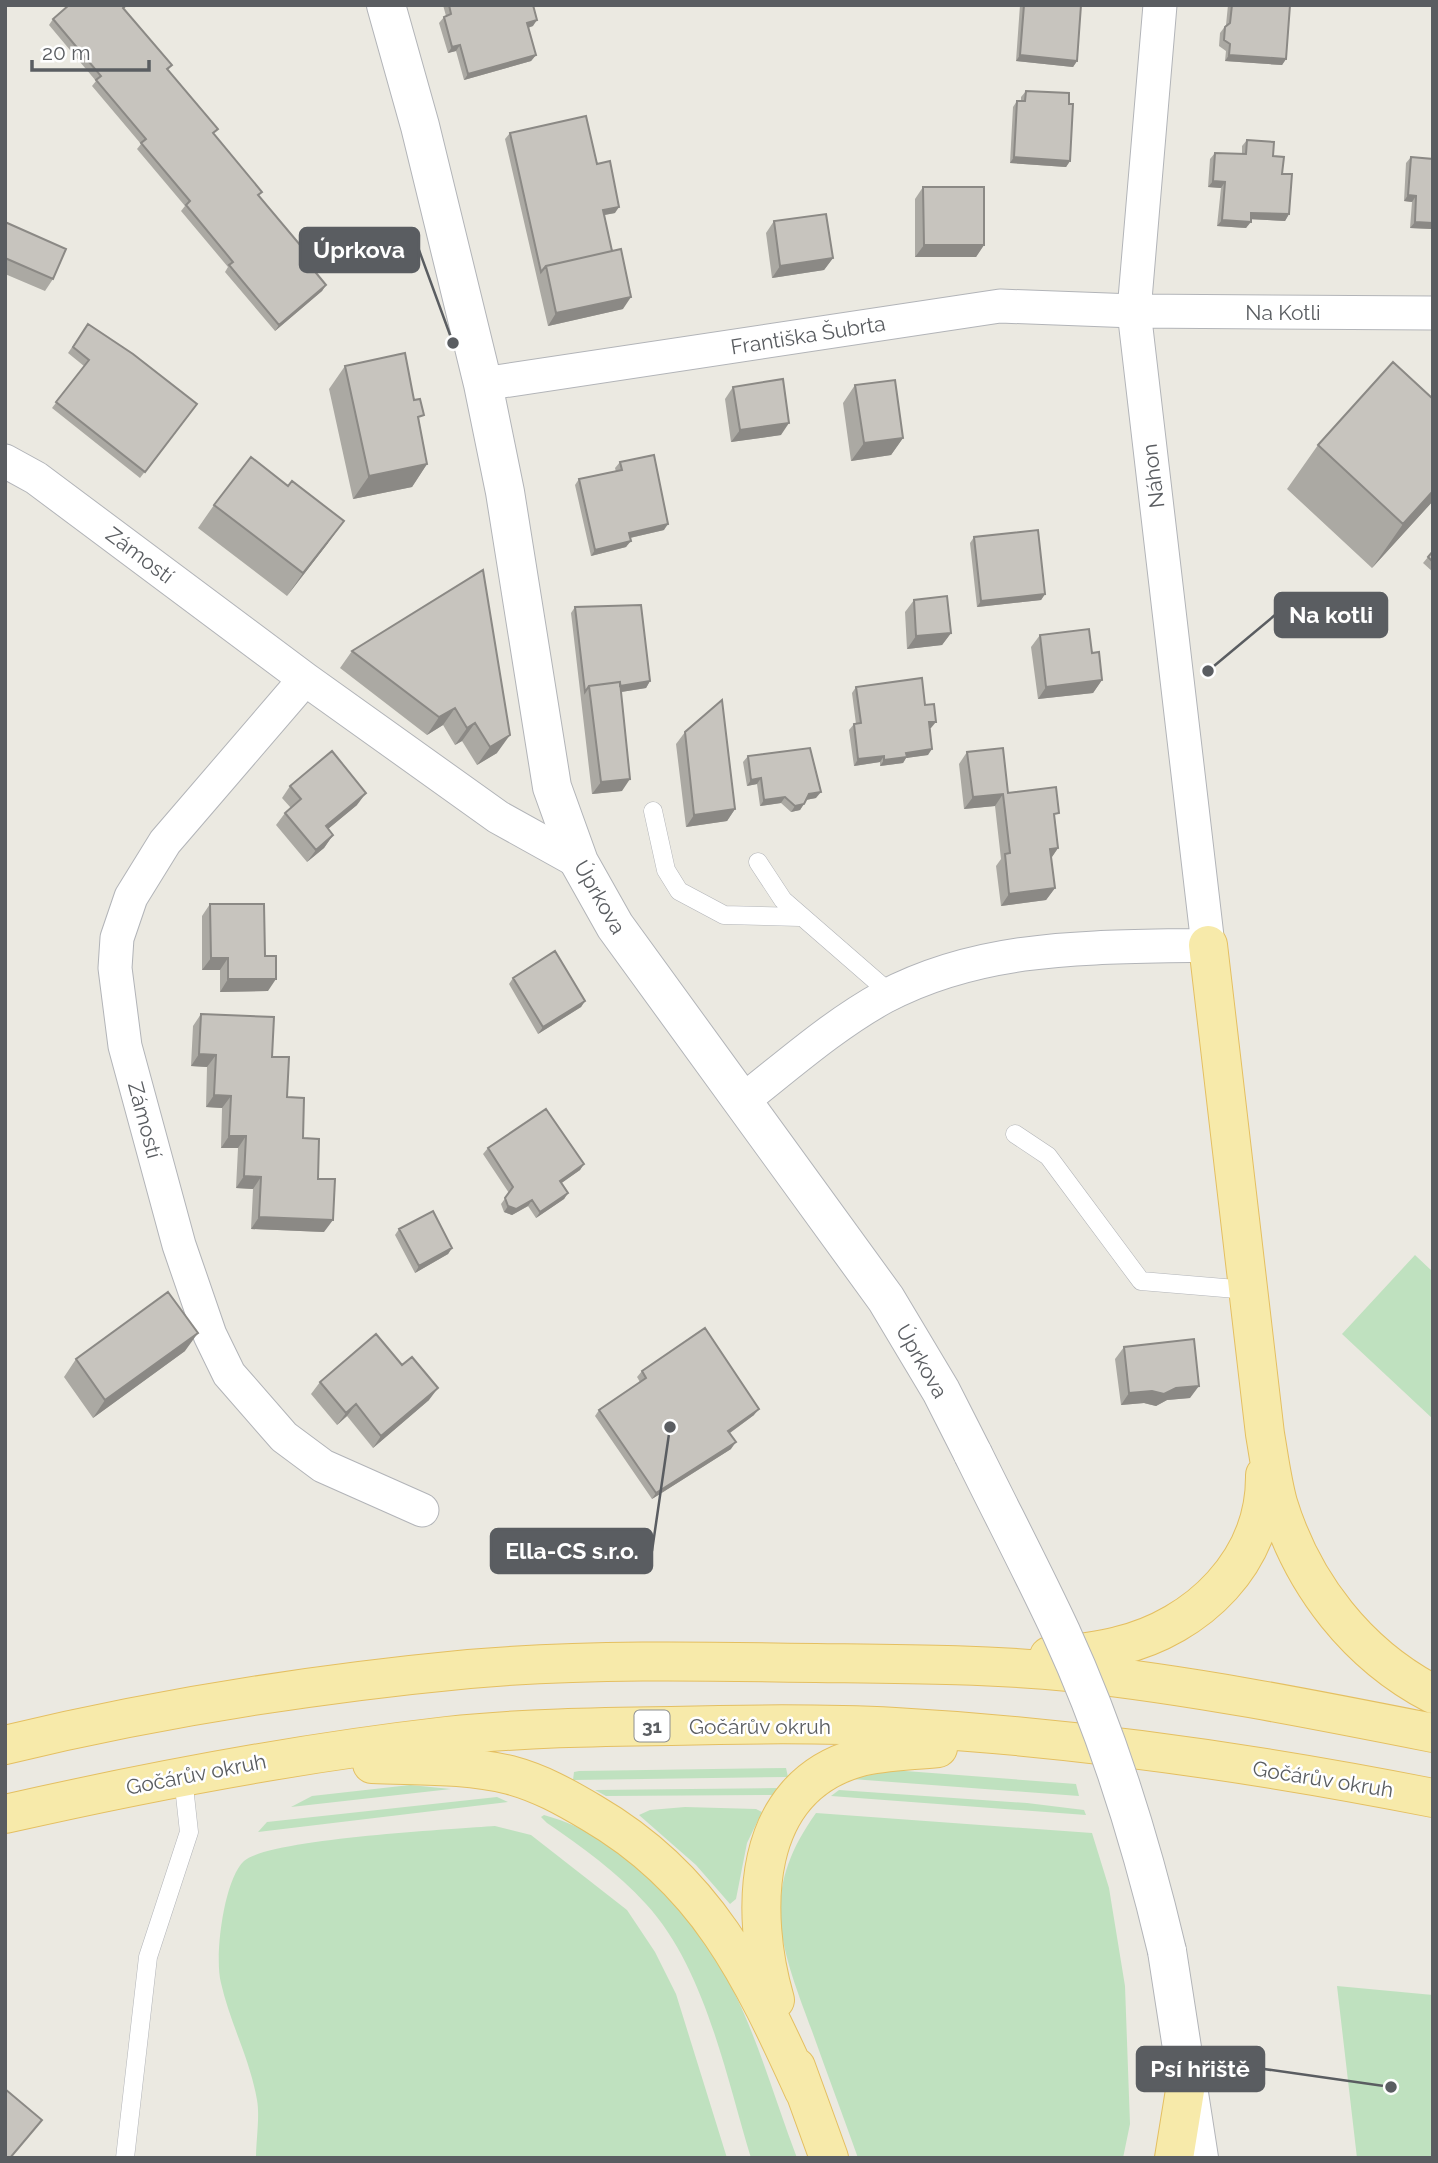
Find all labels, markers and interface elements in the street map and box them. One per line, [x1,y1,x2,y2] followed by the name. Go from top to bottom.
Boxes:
[32,28,149,72] scale bar
[42,40,90,65] text: 20 m
[300,228,419,272] callout: Úprkova
[313,236,405,263] text: Úprkova
[1245,300,1321,325] street label: Na Kotli
[729,310,887,360] street label: Františka Šubrta
[1137,442,1169,510] street label: Náhon
[101,521,179,589] street label: Zámostí
[1275,593,1387,637] callout: Na kotli
[1289,601,1373,628] text: Na kotli
[569,856,631,938] street label: Úprkova
[123,1079,167,1161] street label: Zámostí
[891,1320,953,1402] street label: Úprkova
[491,1529,652,1573] callout: Ella-CS s.r.o.
[505,1537,639,1564] text: Ella-CS s.r.o.
[634,1710,670,1742] road number: 31
[689,1714,831,1739] street label: Gočárův okruh
[124,1748,268,1800] street label: Gočárův okruh
[1251,1756,1395,1802] street label: Gočárův okruh
[1137,2047,1264,2091] callout: Psí hřiště
[1150,2055,1250,2082] text: Psí hřiště

